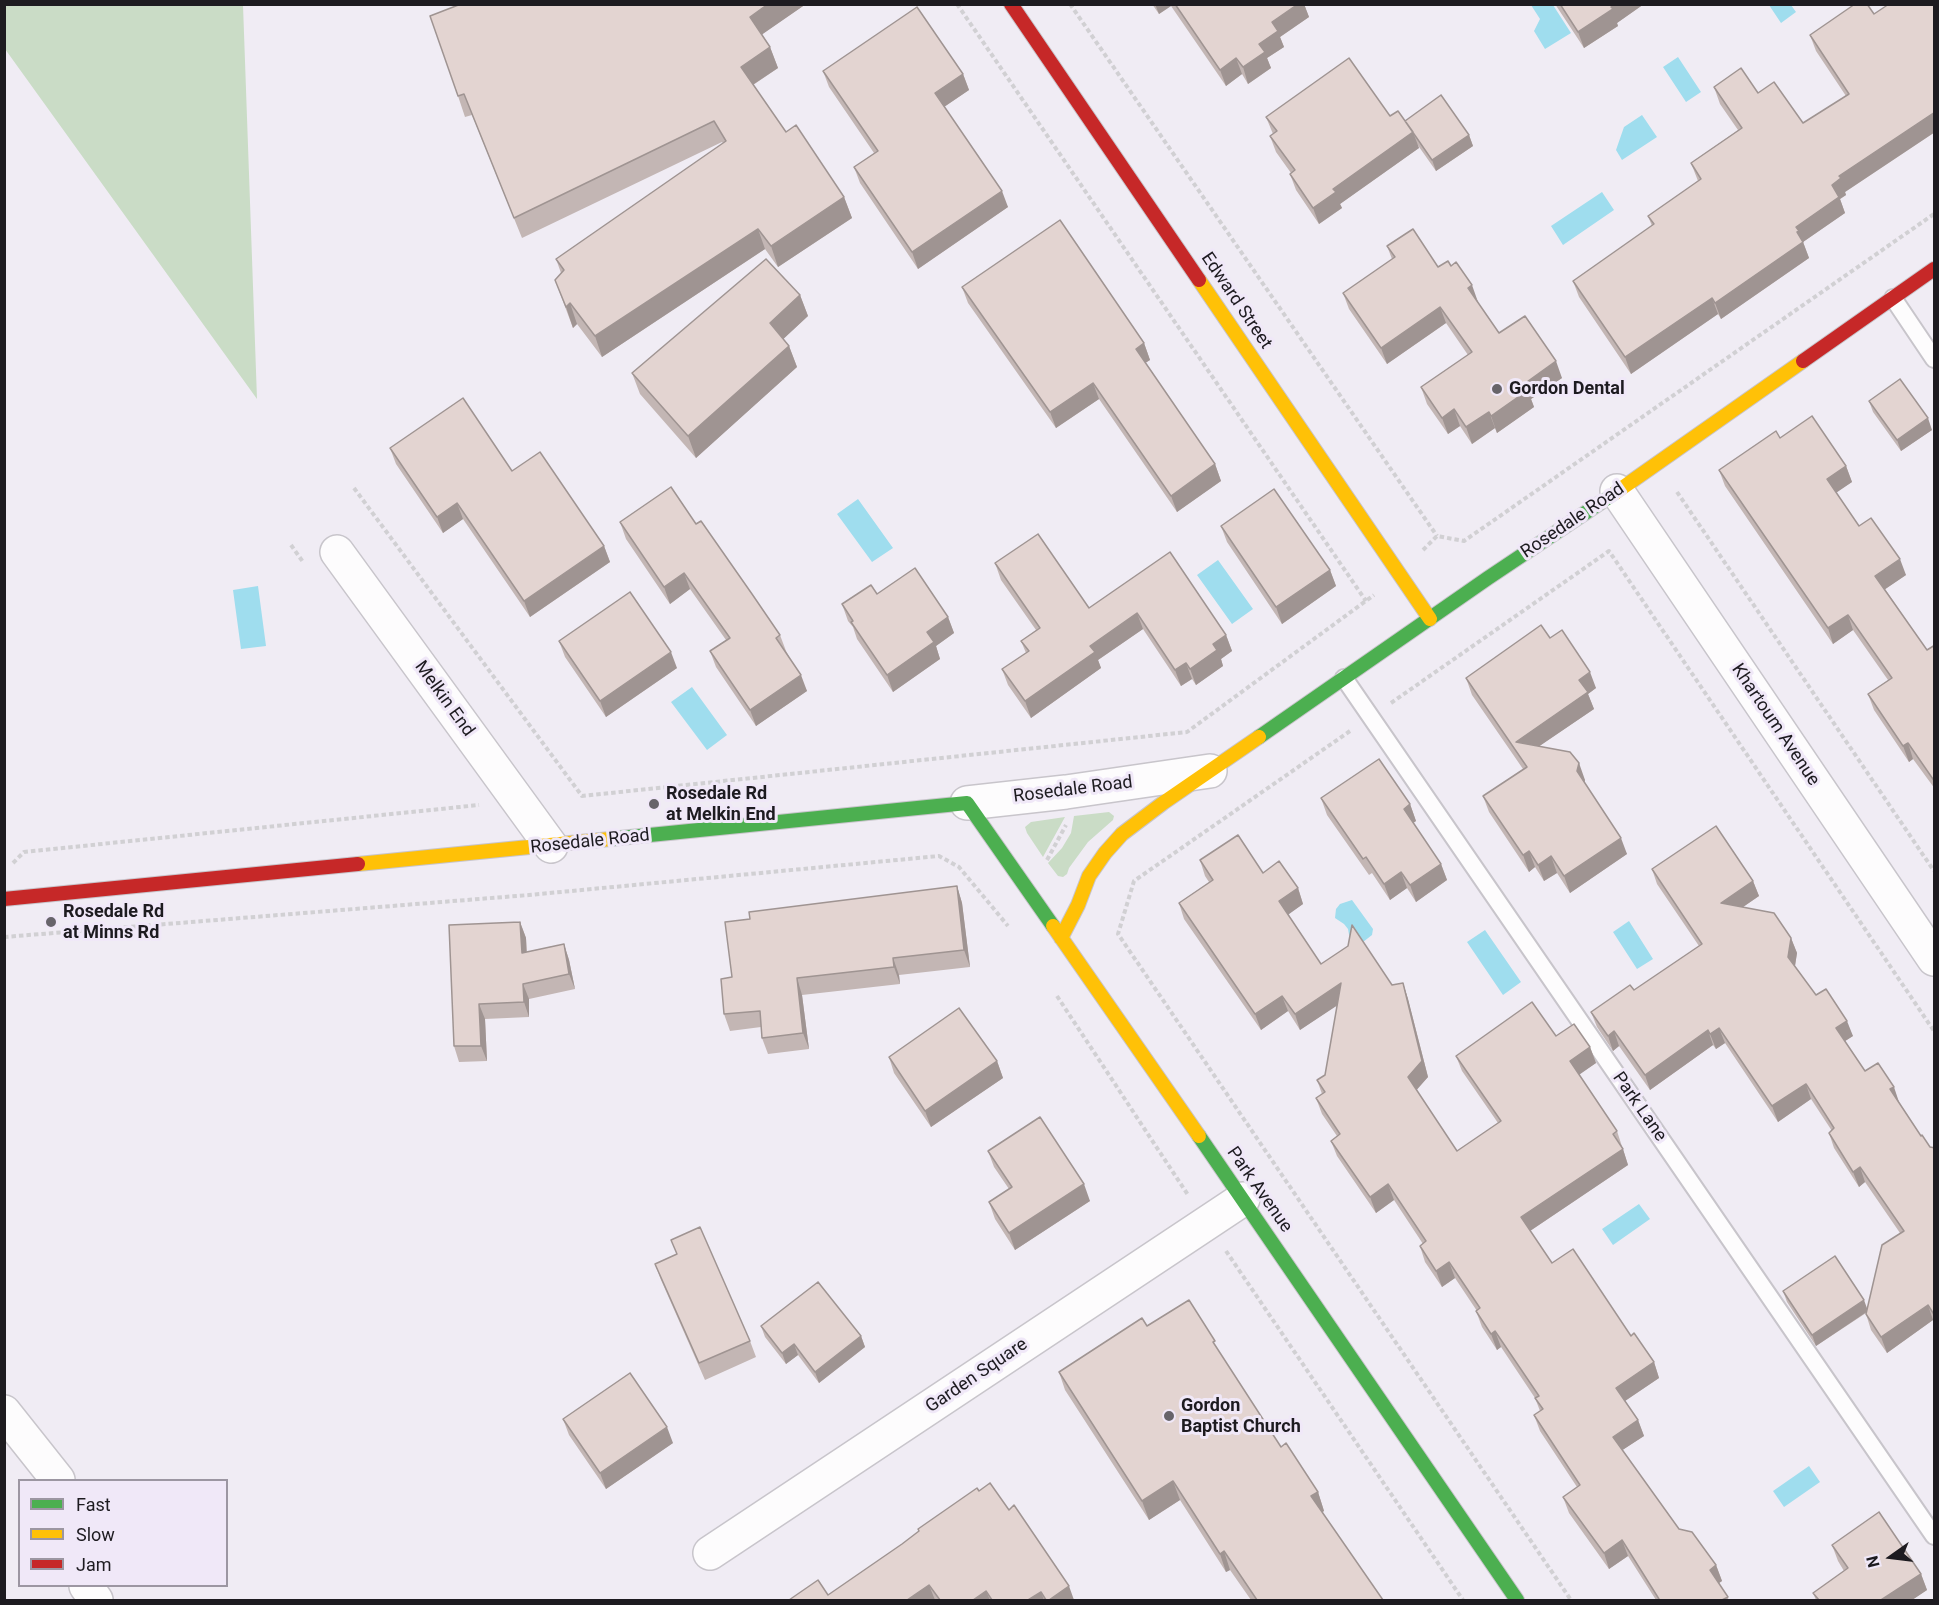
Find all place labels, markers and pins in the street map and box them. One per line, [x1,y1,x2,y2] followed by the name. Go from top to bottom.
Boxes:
[1509,378,1625,400] place label: Gordon Dental
[1490,382,1504,396] marker: Gordon Dental
[666,783,776,826] place label: Rosedale Rd at Melkin End
[647,797,661,811] marker: Rosedale Rd at Melkin End
[63,901,164,944] place label: Rosedale Rd at Minns Rd
[44,915,58,929] marker: Rosedale Rd at Minns Rd
[1181,1395,1301,1438] place label: Gordon Baptist Church
[1162,1409,1176,1423] marker: Gordon Baptist Church

